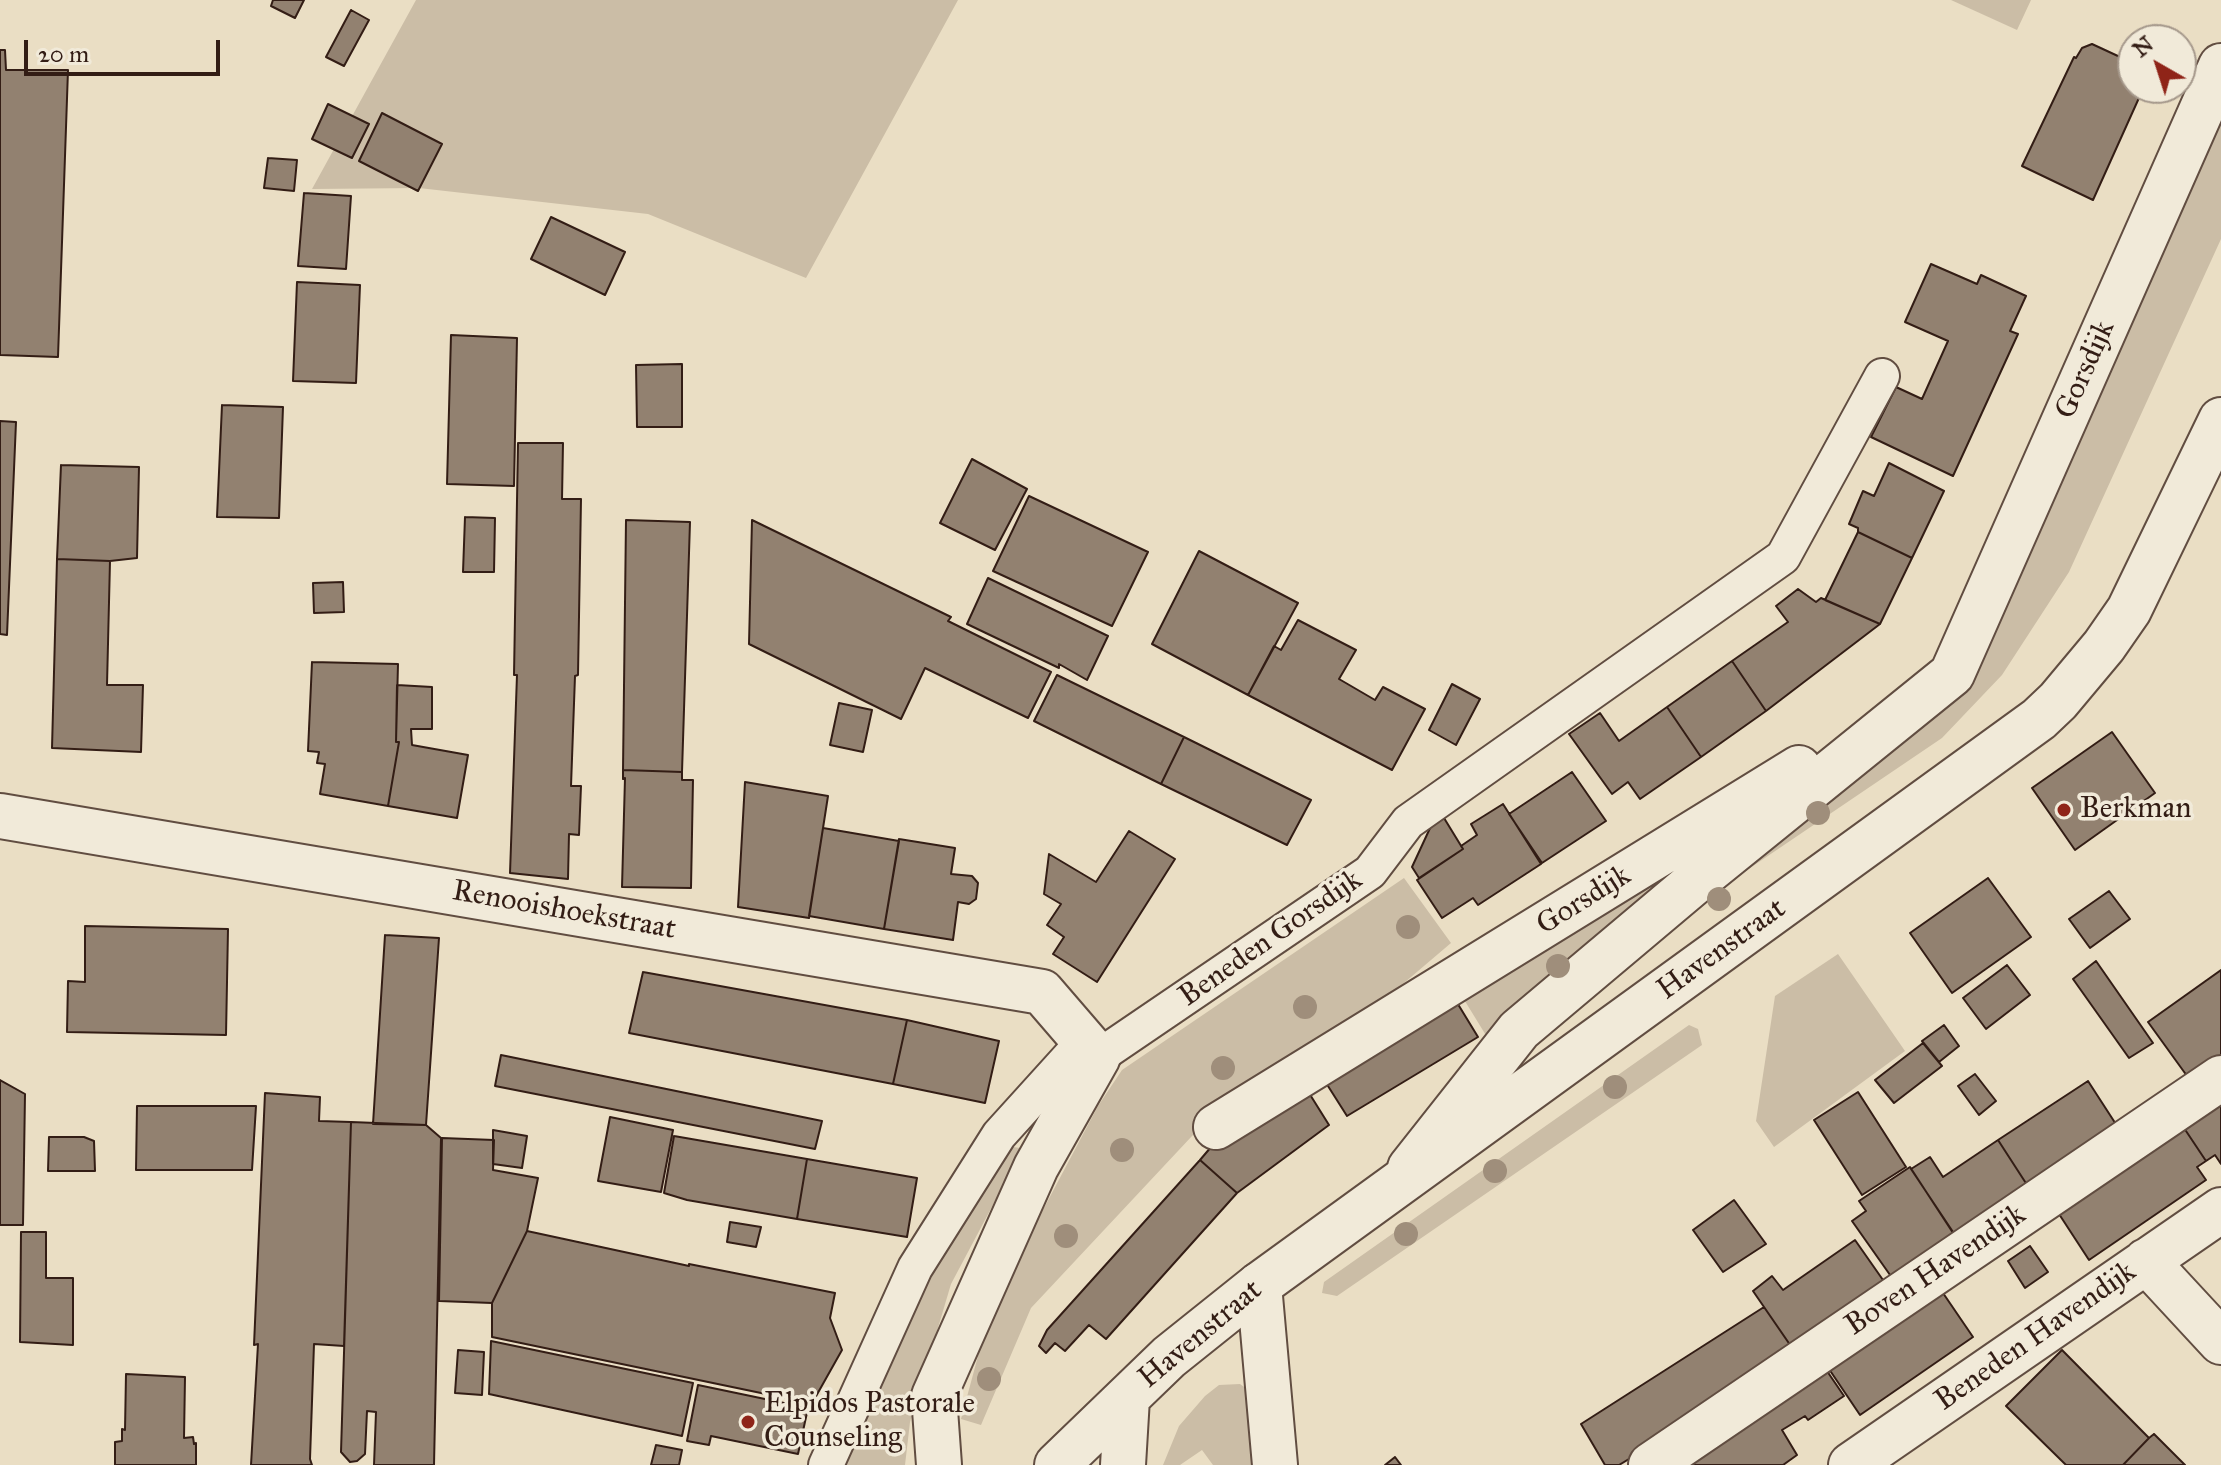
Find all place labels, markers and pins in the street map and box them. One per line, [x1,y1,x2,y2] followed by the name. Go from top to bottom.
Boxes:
[2080,792,2191,828] place label: Berkman
[2055,801,2073,819] marker: Berkman
[764,1387,975,1458] place label: Elpidos Pastorale Counseling
[739,1413,757,1431] marker: Elpidos Pastorale Counseling

